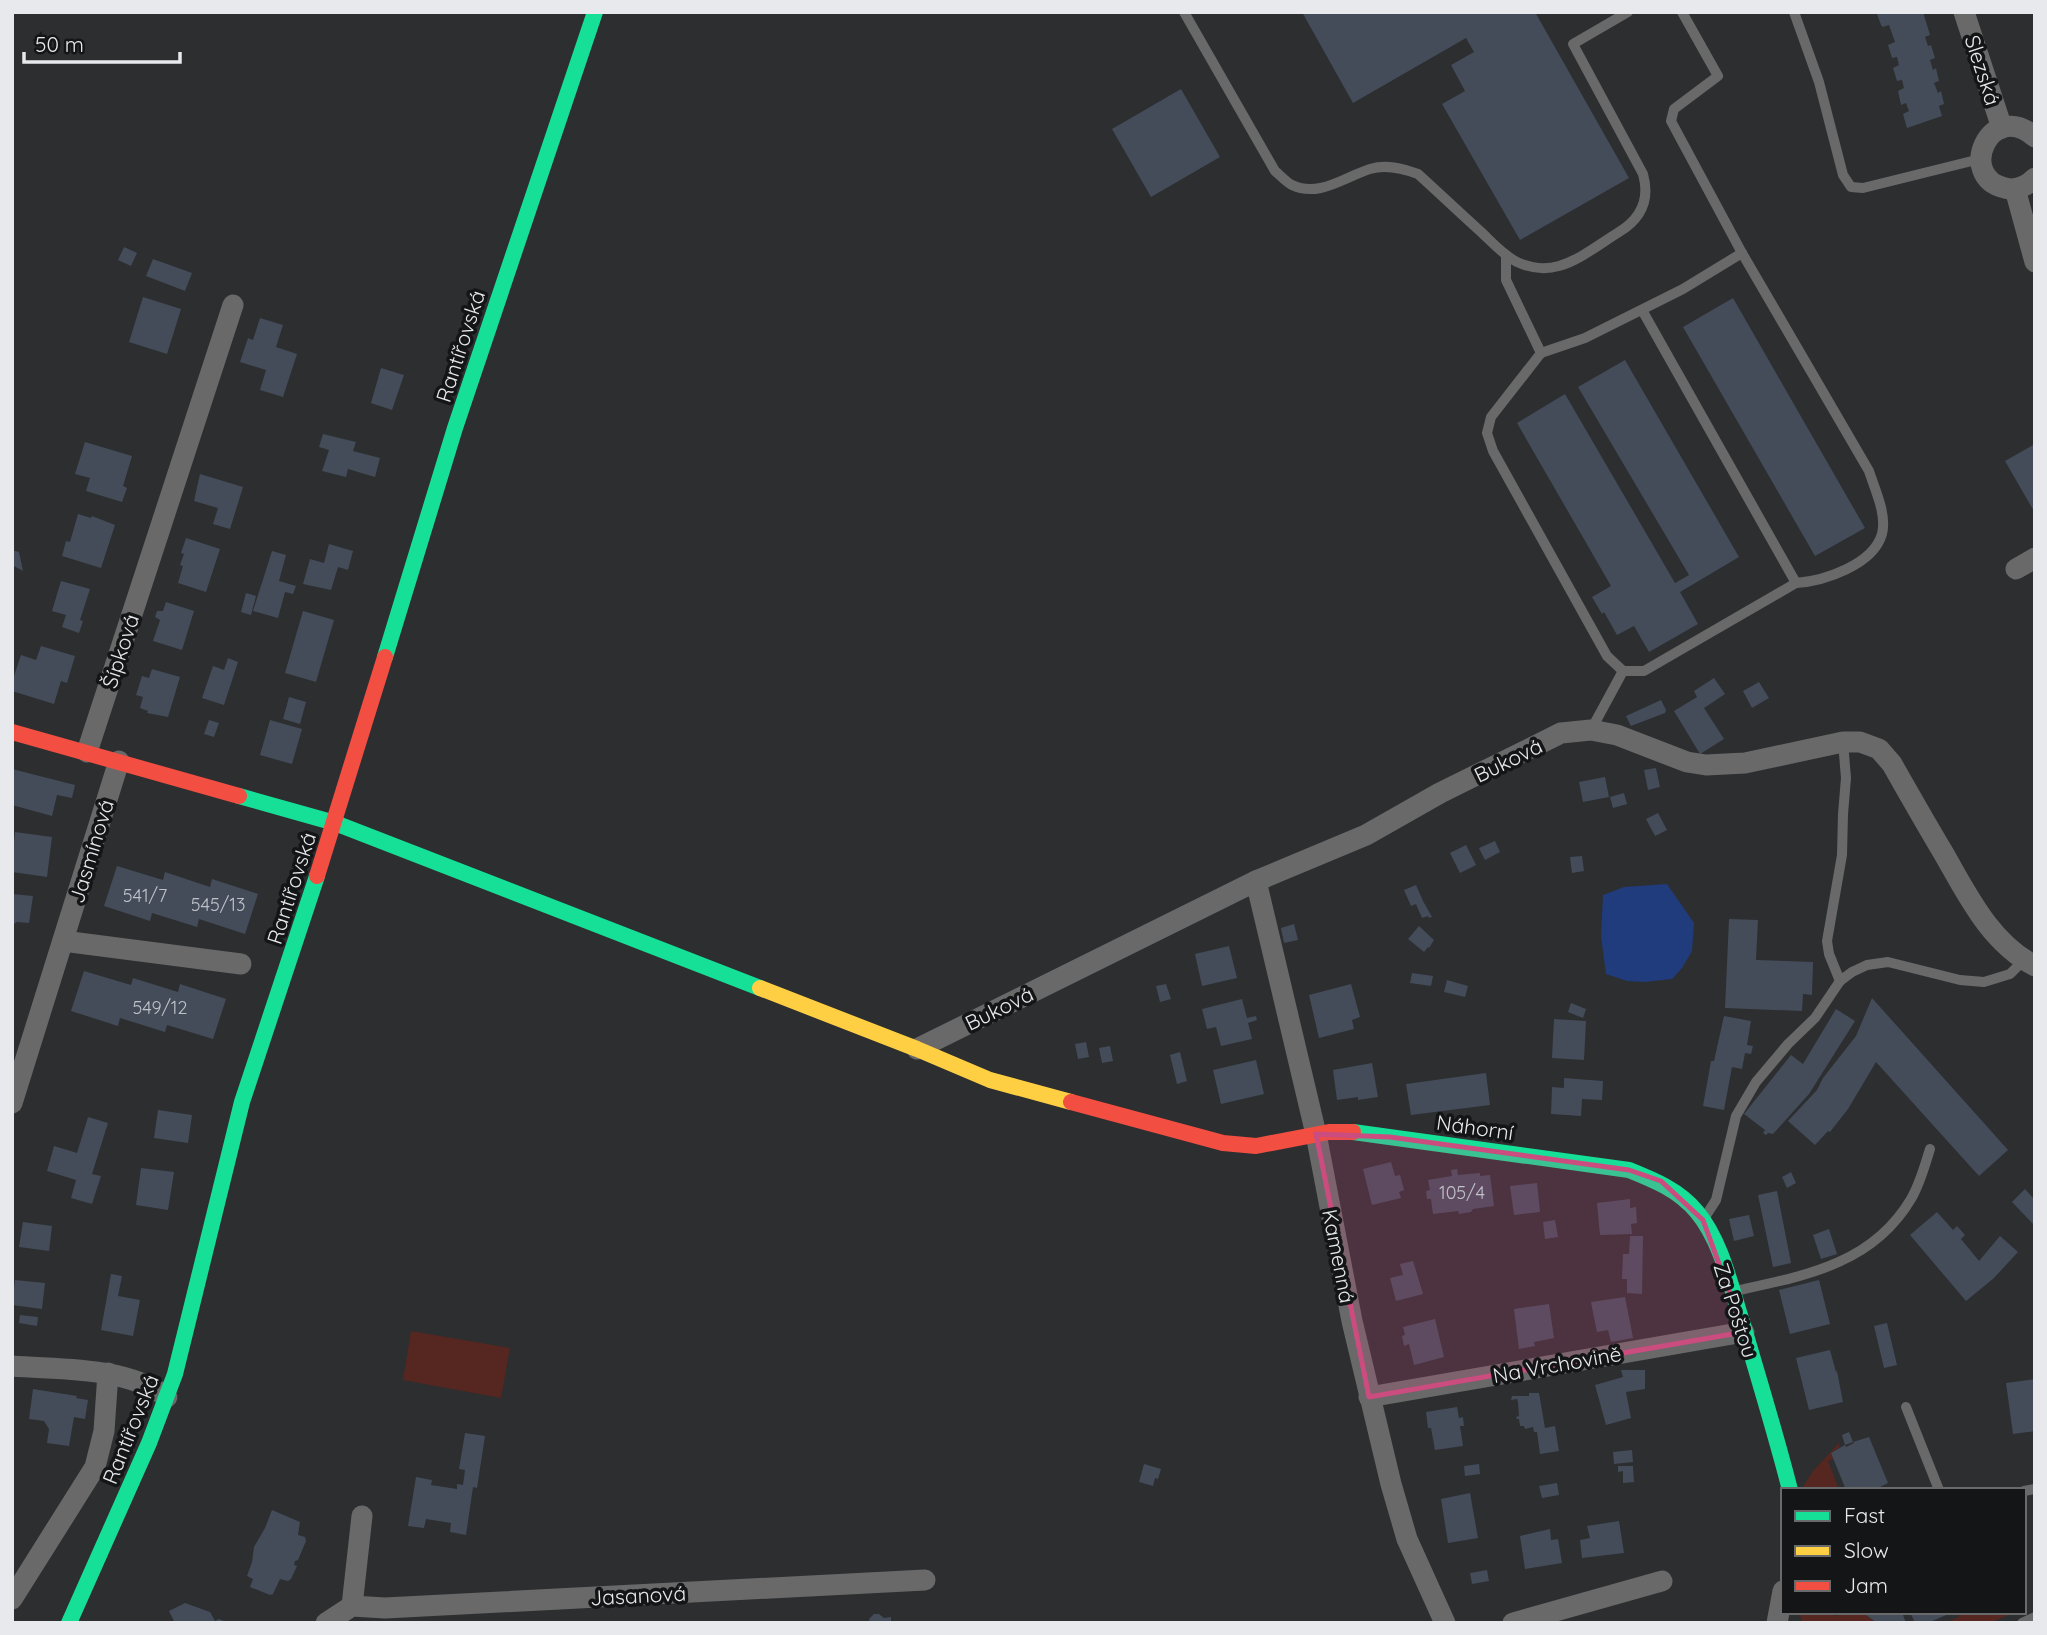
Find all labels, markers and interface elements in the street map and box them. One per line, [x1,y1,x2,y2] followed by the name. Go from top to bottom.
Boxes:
[24,21,180,65] scale bar
[35,31,84,57] text: 50 m
[1959,32,2007,108] street label: Slezská
[430,287,490,405] street label: Rantířovská
[96,611,144,691] street label: Šípková
[1470,732,1546,788] street label: Buková
[63,796,119,906] street label: Jasmínová
[261,829,321,947] street label: Rantířovská
[123,884,167,907] house number: 541/7
[191,893,245,916] house number: 545/13
[961,980,1037,1036] street label: Buková
[132,996,188,1019] house number: 549/12
[1435,1109,1516,1145] street label: Náhorní
[1439,1181,1485,1204] house number: 105/4
[1317,1207,1361,1305] street label: Kamenná
[1708,1259,1764,1361] street label: Za Poštou
[1491,1340,1623,1388] street label: Na Vrchovině
[96,1370,164,1488] street label: Rantířovská
[1781,1488,2026,1614] legend
[1844,1502,1885,1528] text: Fast
[1844,1537,1889,1563] text: Slow
[1844,1572,1888,1598] text: Jam
[589,1580,687,1610] street label: Jasanová

